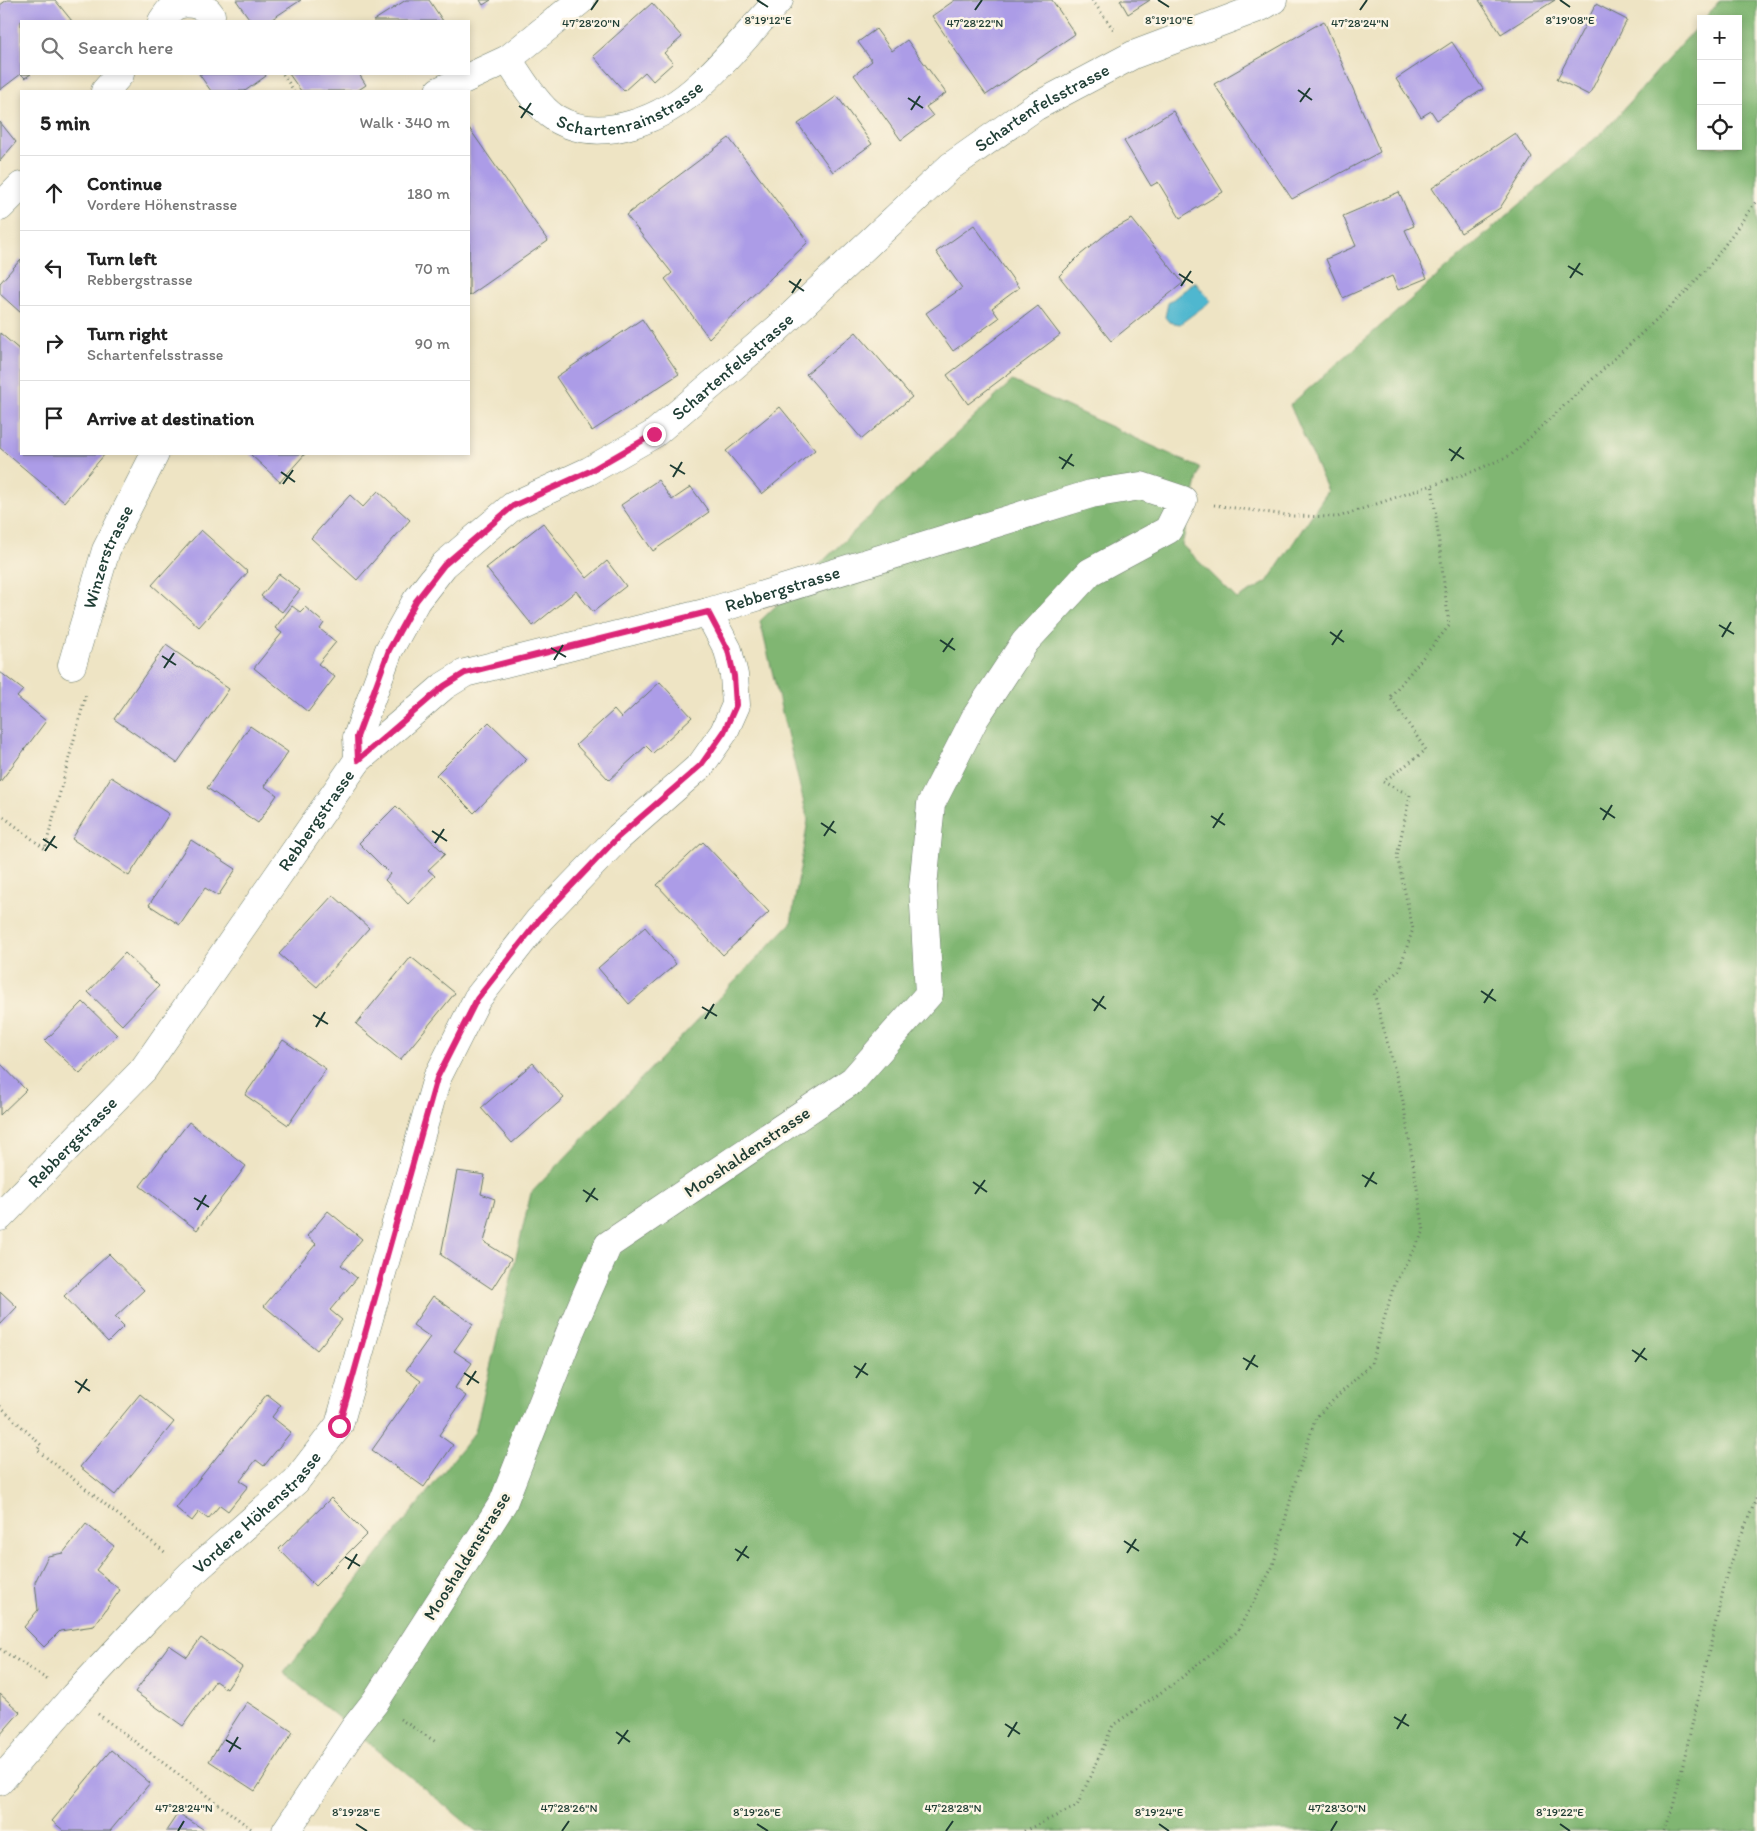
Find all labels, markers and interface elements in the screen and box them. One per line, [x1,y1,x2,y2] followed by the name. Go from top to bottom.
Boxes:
[744,13,792,27] text: 8°19'12"E
[1145,13,1193,27] text: 8°19'10"E
[1545,13,1595,27] text: 8°19'08"E
[1697,15,1742,150] map controls
[1697,15,1742,60] button: +
[562,16,620,30] text: 47°28'20"N
[947,16,1003,30] text: 47°28'22"N
[1331,16,1389,30] text: 47°28'24"N
[20,20,470,75] search box
[38,34,66,62] icon: search
[78,36,173,59] text: Search here
[970,59,1113,157] street label: Schartenfelsstrasse
[1697,60,1742,105] button: −
[553,76,708,141] street label: Schartenrainstrasse
[1697,105,1742,150] button: locate
[40,110,90,135] text: 5 min
[360,113,450,132] text: Walk · 340 m
[87,172,162,195] text: Continue
[40,179,68,207] icon: ahead
[407,184,450,203] text: 180 m
[87,195,237,214] text: Vordere Höhenstrasse
[87,247,157,270] text: Turn left
[40,254,68,282] icon: left
[415,259,450,278] text: 70 m
[87,270,193,289] text: Rebbergstrasse
[667,308,798,425] street label: Schartenfelsstrasse
[87,322,168,345] text: Turn right
[40,329,68,357] icon: right
[415,334,450,353] text: 90 m
[87,345,223,364] text: Schartenfelsstrasse
[40,404,68,432] icon: arrive
[87,407,254,430] text: Arrive at destination
[643,423,666,446] route end
[78,501,138,612] street label: Winzerstrasse
[722,561,843,617] street label: Rebbergstrasse
[273,765,359,875] street label: Rebbergstrasse
[23,1092,122,1193] street label: Rebbergstrasse
[680,1102,814,1202] street label: Mooshaldenstrasse
[328,1415,351,1438] route start
[188,1447,326,1579] street label: Vordere Höhenstrasse
[419,1488,515,1624] street label: Mooshaldenstrasse
[155,1801,213,1815] text: 47°28'24"N
[541,1801,597,1815] text: 47°28'26"N
[924,1801,982,1815] text: 47°28'28"N
[1308,1801,1366,1815] text: 47°28'30"N
[332,1805,380,1819] text: 8°19'28"E
[733,1805,781,1819] text: 8°19'26"E
[1135,1805,1184,1819] text: 8°19'24"E
[1536,1805,1584,1819] text: 8°19'22"E

